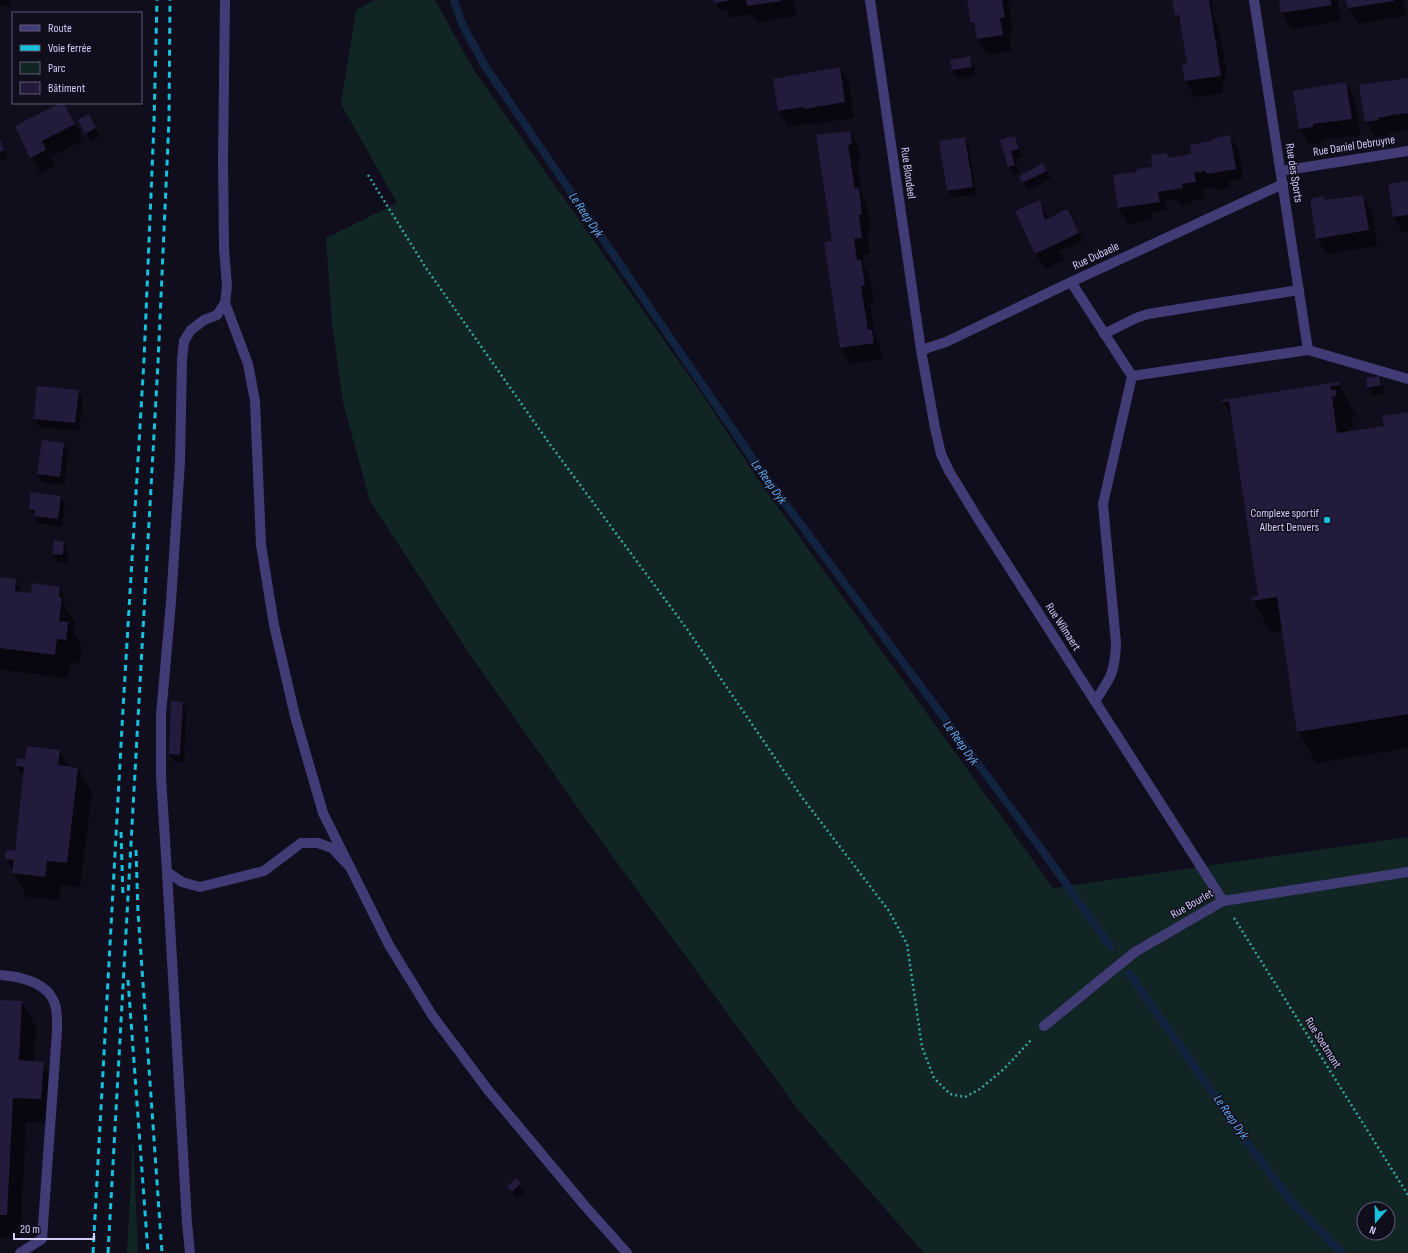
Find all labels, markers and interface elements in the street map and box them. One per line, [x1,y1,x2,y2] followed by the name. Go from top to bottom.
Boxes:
[12,12,142,104] legend
[48,21,72,36] text: Route
[48,41,92,56] text: Voie ferrée
[48,61,66,76] text: Parc
[48,81,86,96] text: Bâtiment
[1312,132,1396,160] street label: Rue Daniel Debruyne
[1282,142,1306,204] street label: Rue des Sports
[897,146,919,200] street label: Rue Blondeel
[565,189,607,242] water label: Le Reep Dyk
[1070,239,1122,273] street label: Rue Dubaele
[748,457,791,508] water label: Le Reep Dyk
[1250,506,1320,535] place label: Complexe sportif Albert Denvers
[1322,515,1332,525] marker: Complexe sportif Albert Denvers
[1042,600,1084,654] street label: Rue Wilmaert
[940,718,983,769] water label: Le Reep Dyk
[1168,886,1216,922] street label: Rue Bourlet
[1301,1015,1345,1072] street label: Rue Soetmont
[1210,1092,1253,1143] water label: Le Reep Dyk
[1356,1201,1396,1241] north arrow
[14,1215,94,1241] scale bar
[20,1222,40,1237] text: 20 m
[1368,1223,1378,1237] text: N

